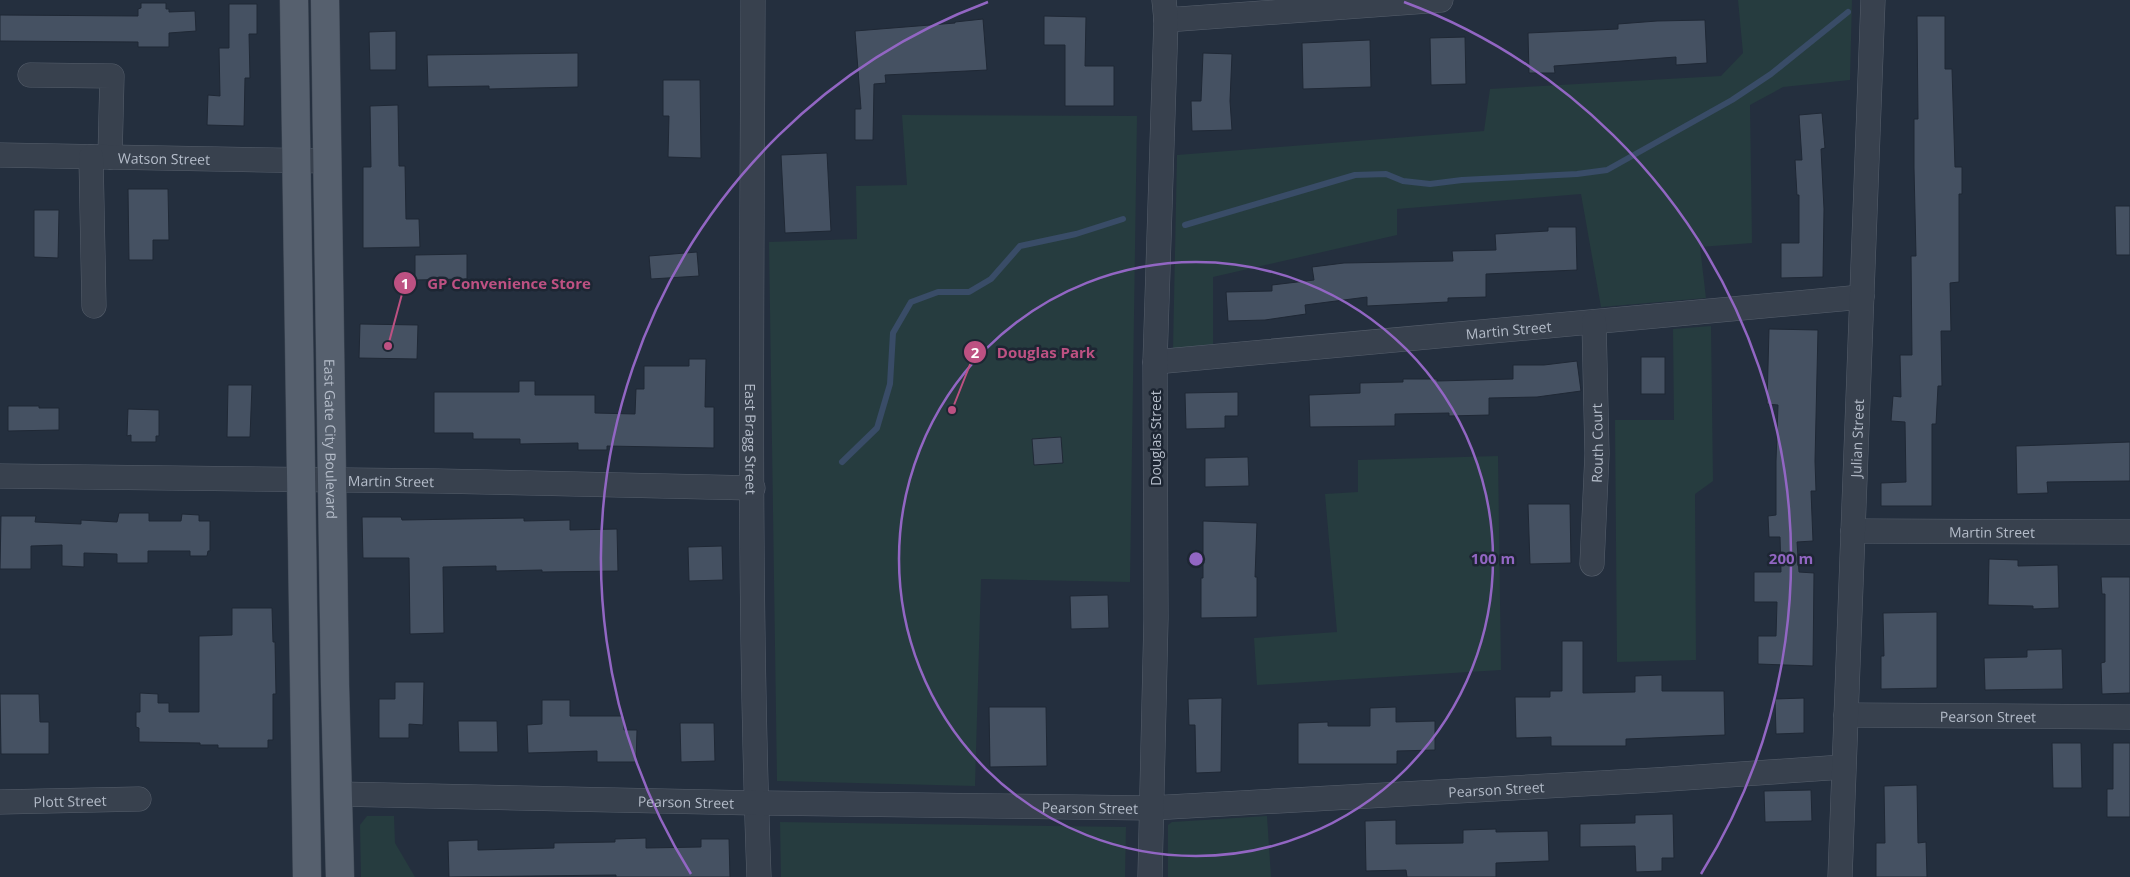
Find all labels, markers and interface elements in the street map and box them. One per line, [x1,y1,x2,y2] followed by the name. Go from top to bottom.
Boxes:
[118,148,210,168] street label: Watson Street
[392,268,601,298] callout: GP Convenience Store
[401,273,409,293] text: 1
[427,273,591,293] text: GP Convenience Store
[1465,316,1552,343] street label: Martin Street
[962,337,1106,367] callout: Douglas Park
[971,342,980,362] text: 2
[997,342,1096,362] text: Douglas Park
[321,359,342,519] street label: East Gate City Boulevard
[742,383,761,495] street label: East Bragg Street
[1146,390,1165,486] street label: Douglas Street
[1845,399,1867,480] street label: Julian Street
[1586,403,1607,483] street label: Routh Court
[348,470,434,490] street label: Martin Street
[1949,522,2035,541] street label: Martin Street
[1471,548,1515,568] text: 100 m
[1769,548,1813,568] text: 200 m
[1187,550,1205,568] centre of rings
[1940,706,2036,726] street label: Pearson Street
[1448,777,1545,801] street label: Pearson Street
[33,790,107,811] street label: Plott Street
[638,791,734,812] street label: Pearson Street
[1042,797,1138,817] street label: Pearson Street

